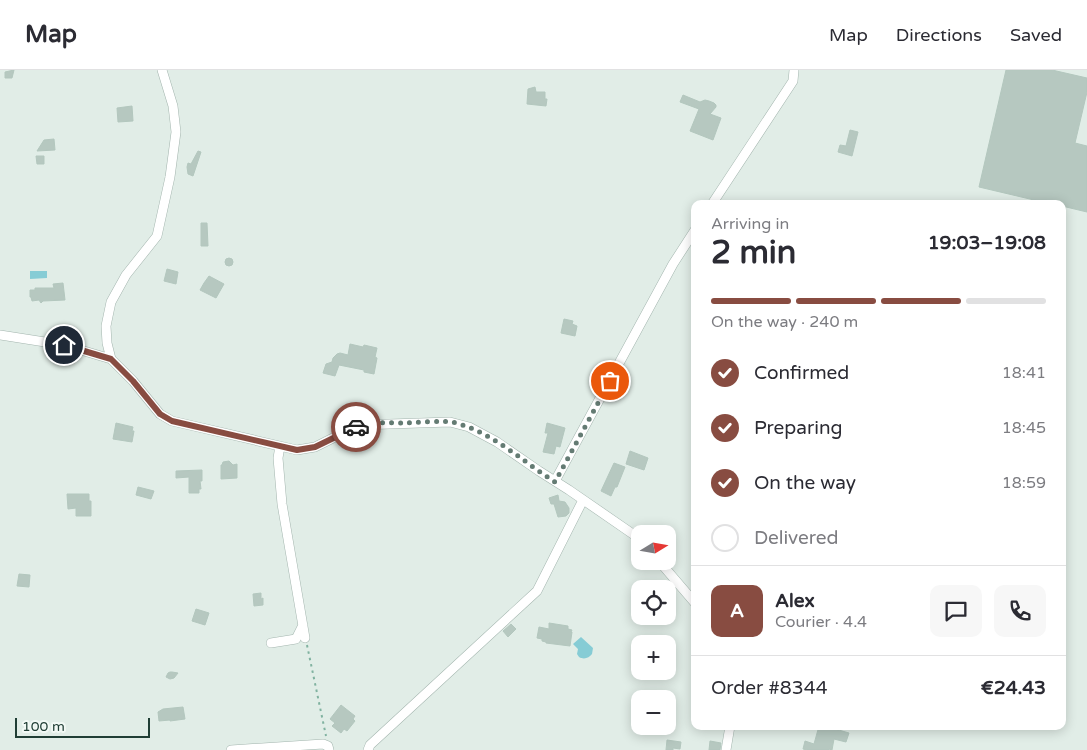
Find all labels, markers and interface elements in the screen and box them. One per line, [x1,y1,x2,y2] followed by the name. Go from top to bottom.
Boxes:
[25,20,77,49] text: Map
[829,24,868,46] text: Map
[896,24,982,46] text: Directions
[1010,24,1062,46] text: Saved
[711,214,789,234] text: Arriving in
[928,232,1046,254] text: 19:03–19:08
[711,234,796,272] text: 2 min
[711,312,858,332] text: On the way · 240 m
[43,324,85,366] pin
[50,331,78,359] icon: home
[711,359,739,387] icon: check
[589,360,631,402] pin
[754,362,849,384] text: Confirmed
[1002,363,1046,383] text: 18:41
[596,367,624,395] icon: bag
[331,402,381,452] courier
[342,413,370,441] icon: car
[711,414,739,442] icon: check
[754,417,843,439] text: Preparing
[1002,418,1046,438] text: 18:45
[711,469,739,497] icon: check
[754,472,856,494] text: On the way
[1002,473,1046,493] text: 18:59
[631,525,676,570] north arrow
[631,525,676,735] map controls
[754,527,839,549] text: Delivered
[631,580,676,625] button: locate
[930,585,982,637] button: chat
[994,585,1046,637] button: phone
[775,590,815,612] text: Alex
[730,600,744,622] text: A
[775,612,867,632] text: Courier · 4.4
[631,635,676,680] button: +
[711,677,828,699] text: Order #8344
[981,677,1046,699] text: €24.43
[631,690,676,735] button: −
[15,715,150,738] scale bar
[22,718,65,735] text: 100 m

